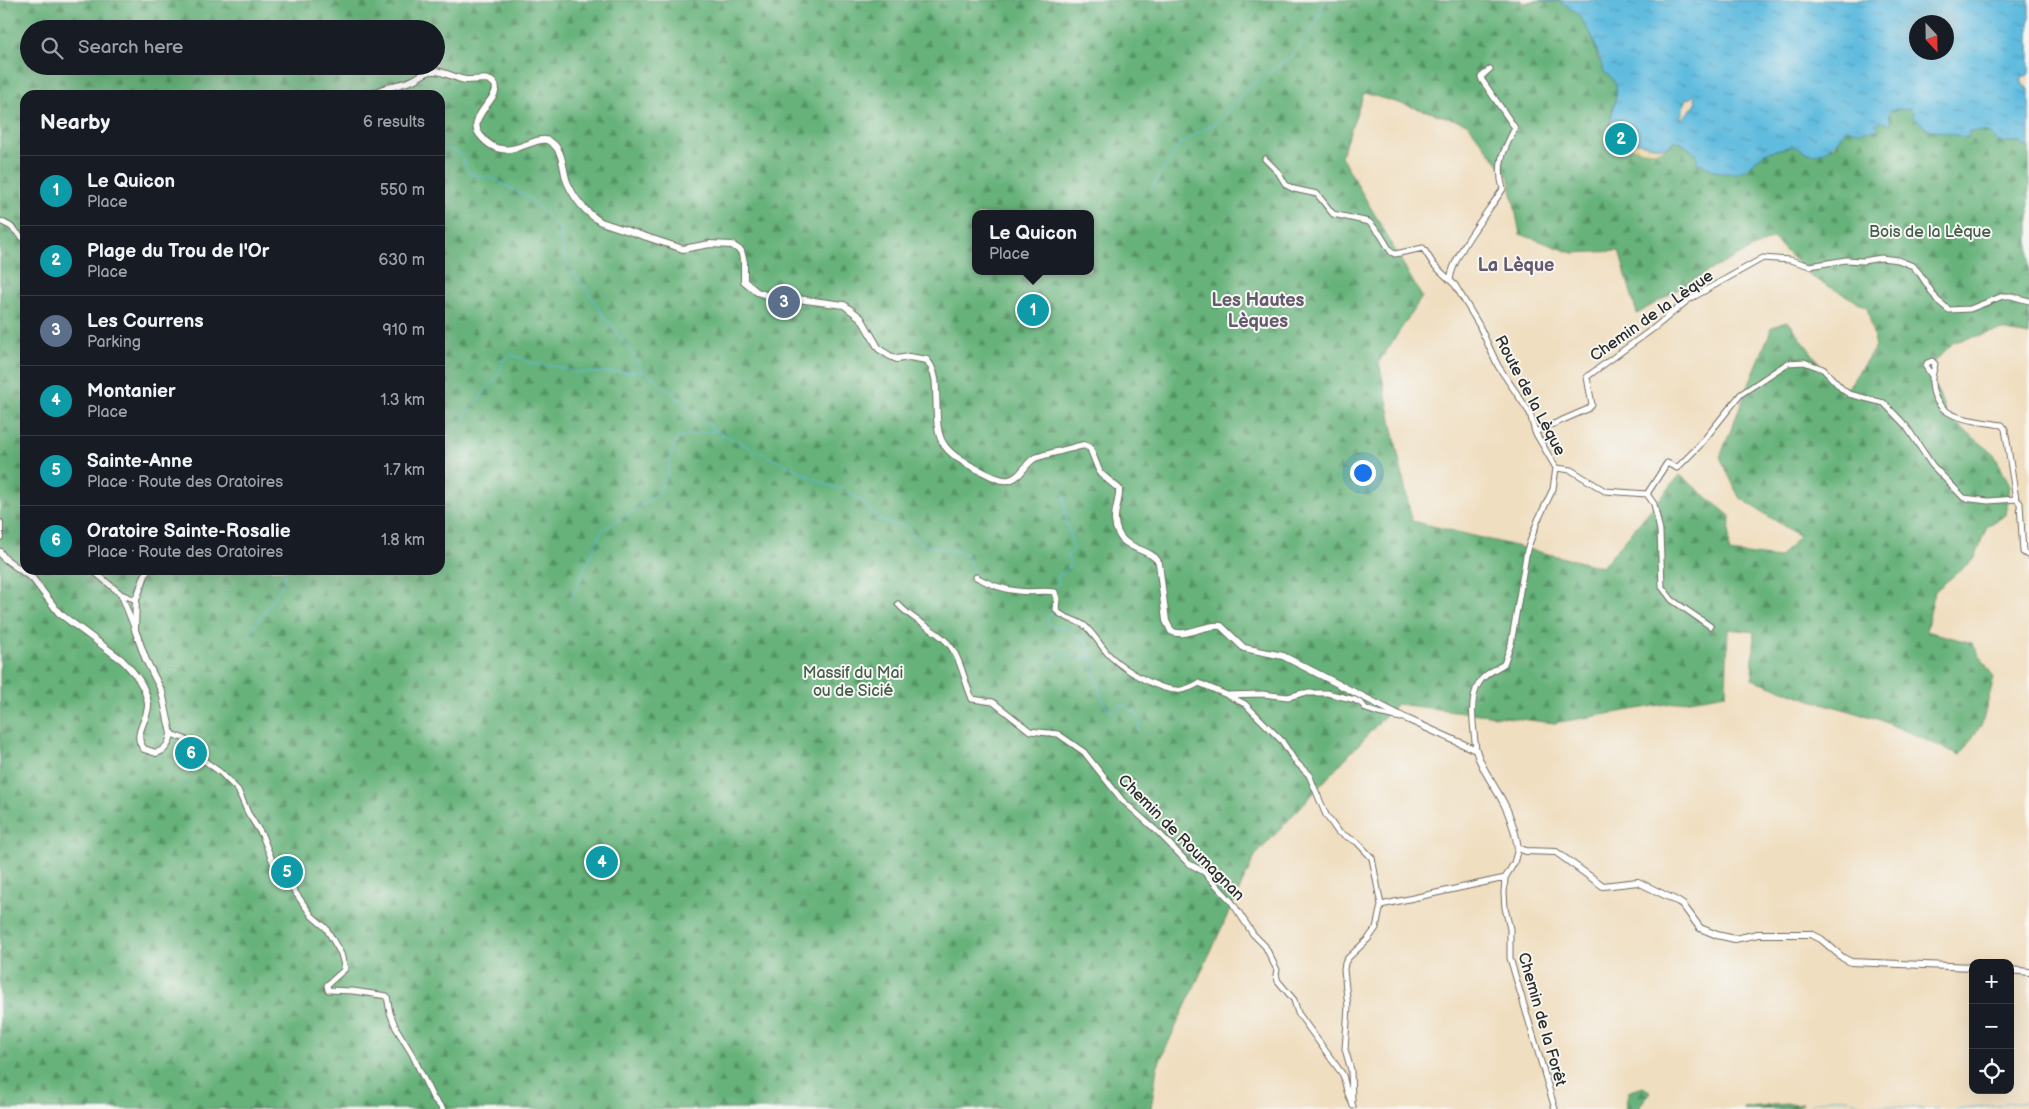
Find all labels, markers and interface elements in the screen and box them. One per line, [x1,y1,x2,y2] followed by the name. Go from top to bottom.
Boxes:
[1909,15,1954,60] north arrow
[20,20,445,75] search box
[38,34,66,62] icon: search
[78,36,183,59] text: Search here
[40,110,110,135] text: Nearby
[363,113,425,132] text: 6 results
[1605,120,1637,158] pin: 2
[87,170,175,193] text: Le Quicon
[53,181,59,200] text: 1
[380,181,425,200] text: 550 m
[87,193,128,212] text: Place
[972,210,1094,275] popup
[989,222,1077,245] text: Le Quicon
[1869,223,1991,242] park label: Bois de la Lèque
[87,240,269,263] text: Plage du Trou de l'Or
[989,245,1029,264] text: Place
[51,251,61,270] text: 2
[378,251,425,270] text: 630 m
[1478,255,1554,276] district label: La Lèque
[87,263,128,282] text: Place
[1587,266,1718,366] street label: Chemin de la Lèque
[768,283,800,321] pin: 3
[1212,290,1305,332] district label: Les Hautes Lèques
[1017,291,1049,329] pin: 1
[87,310,204,333] text: Les Courrens
[51,321,61,340] text: 3
[383,321,425,340] text: 910 m
[1490,332,1570,459] street label: Route de la Lèque
[87,333,141,352] text: Parking
[87,380,176,403] text: Montanier
[51,391,61,410] text: 4
[380,391,425,410] text: 1.3 km
[87,403,128,422] text: Place
[87,450,193,473] text: Sainte-Anne
[1350,460,1376,486] your location
[51,461,61,480] text: 5
[383,461,425,480] text: 1.7 km
[87,473,283,492] text: Place · Route des Oratoires
[87,520,291,543] text: Oratoire Sainte-Rosalie
[51,531,61,550] text: 6
[381,531,425,550] text: 1.8 km
[87,543,283,562] text: Place · Route des Oratoires
[803,664,903,701] park label: Massif du Mai ou de Sicié
[175,734,207,772] pin: 6
[1114,771,1248,905] street label: Chemin de Roumagnan
[586,843,618,881] pin: 4
[271,853,303,891] pin: 5
[1513,950,1570,1088] street label: Chemin de la Forêt
[1969,959,2014,1094] map controls
[1969,959,2014,1004] button: +
[1969,1004,2014,1049] button: −
[1969,1049,2014,1094] button: locate

